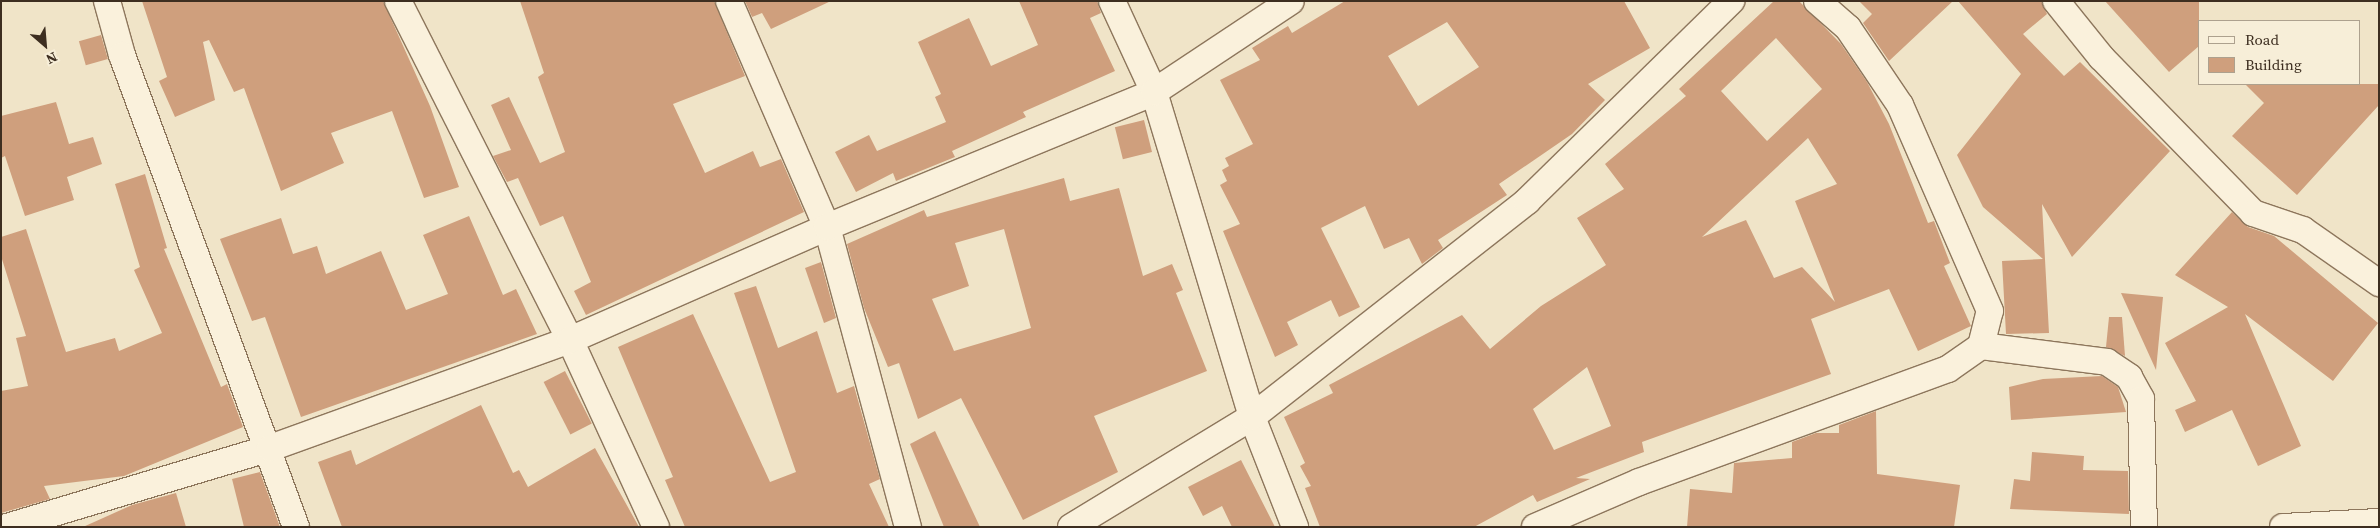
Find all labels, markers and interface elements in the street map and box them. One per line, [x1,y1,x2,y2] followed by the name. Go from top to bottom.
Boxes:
[20,20,70,70] north arrow
[2198,20,2360,85] legend
[2245,29,2279,50] text: Road
[43,47,61,70] text: N
[2245,54,2302,75] text: Building

